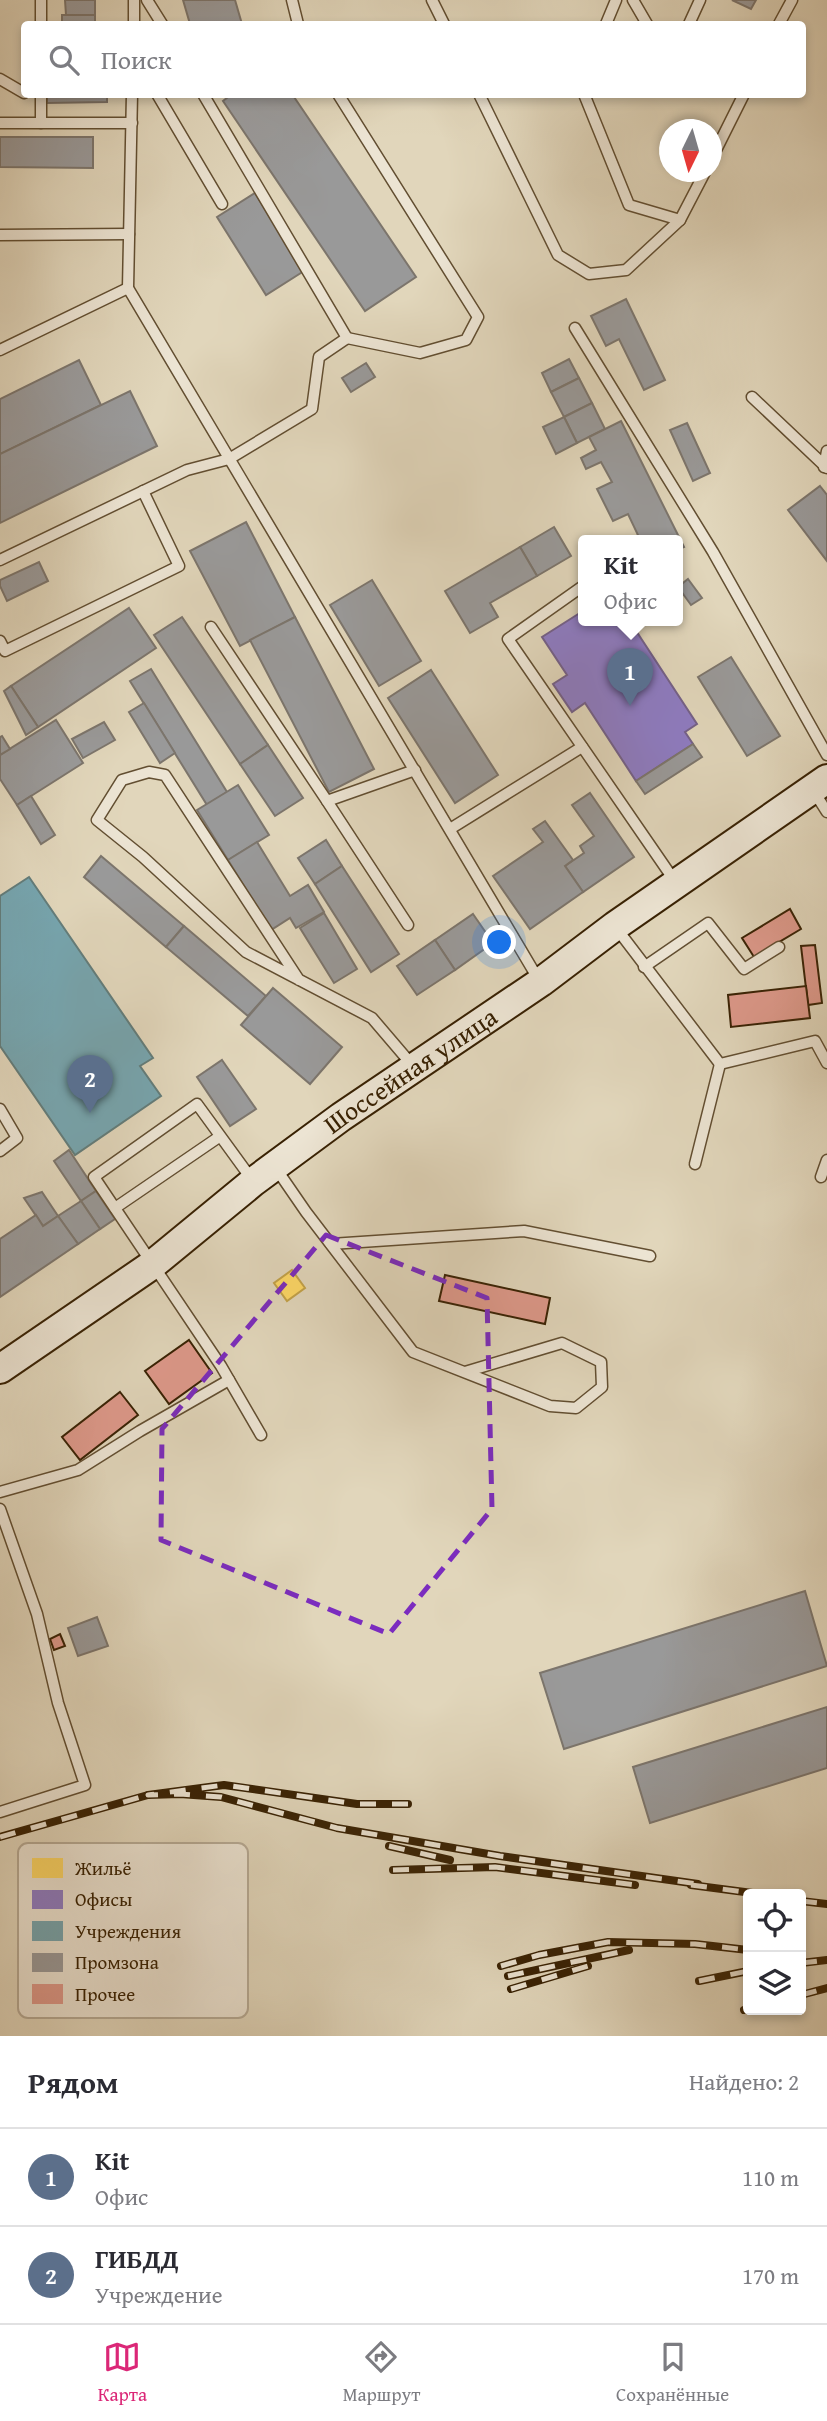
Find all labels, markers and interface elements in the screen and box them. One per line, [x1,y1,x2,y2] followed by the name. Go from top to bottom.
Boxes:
[21,21,806,98] search box
[101,40,172,79] text: Поиск
[45,41,83,79] icon: search
[659,119,722,182] north arrow
[578,535,683,626] popup
[604,545,638,584] text: Kit
[604,584,657,617] text: Офис
[607,648,653,706] pin: 1
[482,925,516,959] your location
[315,997,505,1143] street label: Шоссейная улица
[67,1055,113,1113] pin: 2
[18,1843,248,2018] legend
[74,1854,132,1882] text: Жильё
[75,1885,132,1913] text: Офисы
[743,1889,806,2015] map controls
[743,1889,806,1952] button: locate
[75,1917,181,1945] text: Учреждения
[75,1948,159,1976] text: Промзона
[743,1952,806,2015] button: layers
[75,1980,135,2008] text: Прочее
[28,2060,119,2104] text: Рядом
[689,2065,799,2098] text: Найдено: 2
[95,2141,129,2180] text: Kit
[45,2161,57,2194] text: 1
[742,2161,799,2194] text: 110 m
[95,2180,148,2213] text: Офис
[95,2239,179,2278] text: ГИБДД
[45,2259,57,2292] text: 2
[742,2259,799,2292] text: 170 m
[95,2278,222,2311] text: Учреждение
[98,2338,147,2408] tab: Карта
[343,2338,420,2408] tab: Маршрут
[616,2338,729,2408] tab: Сохранённые

